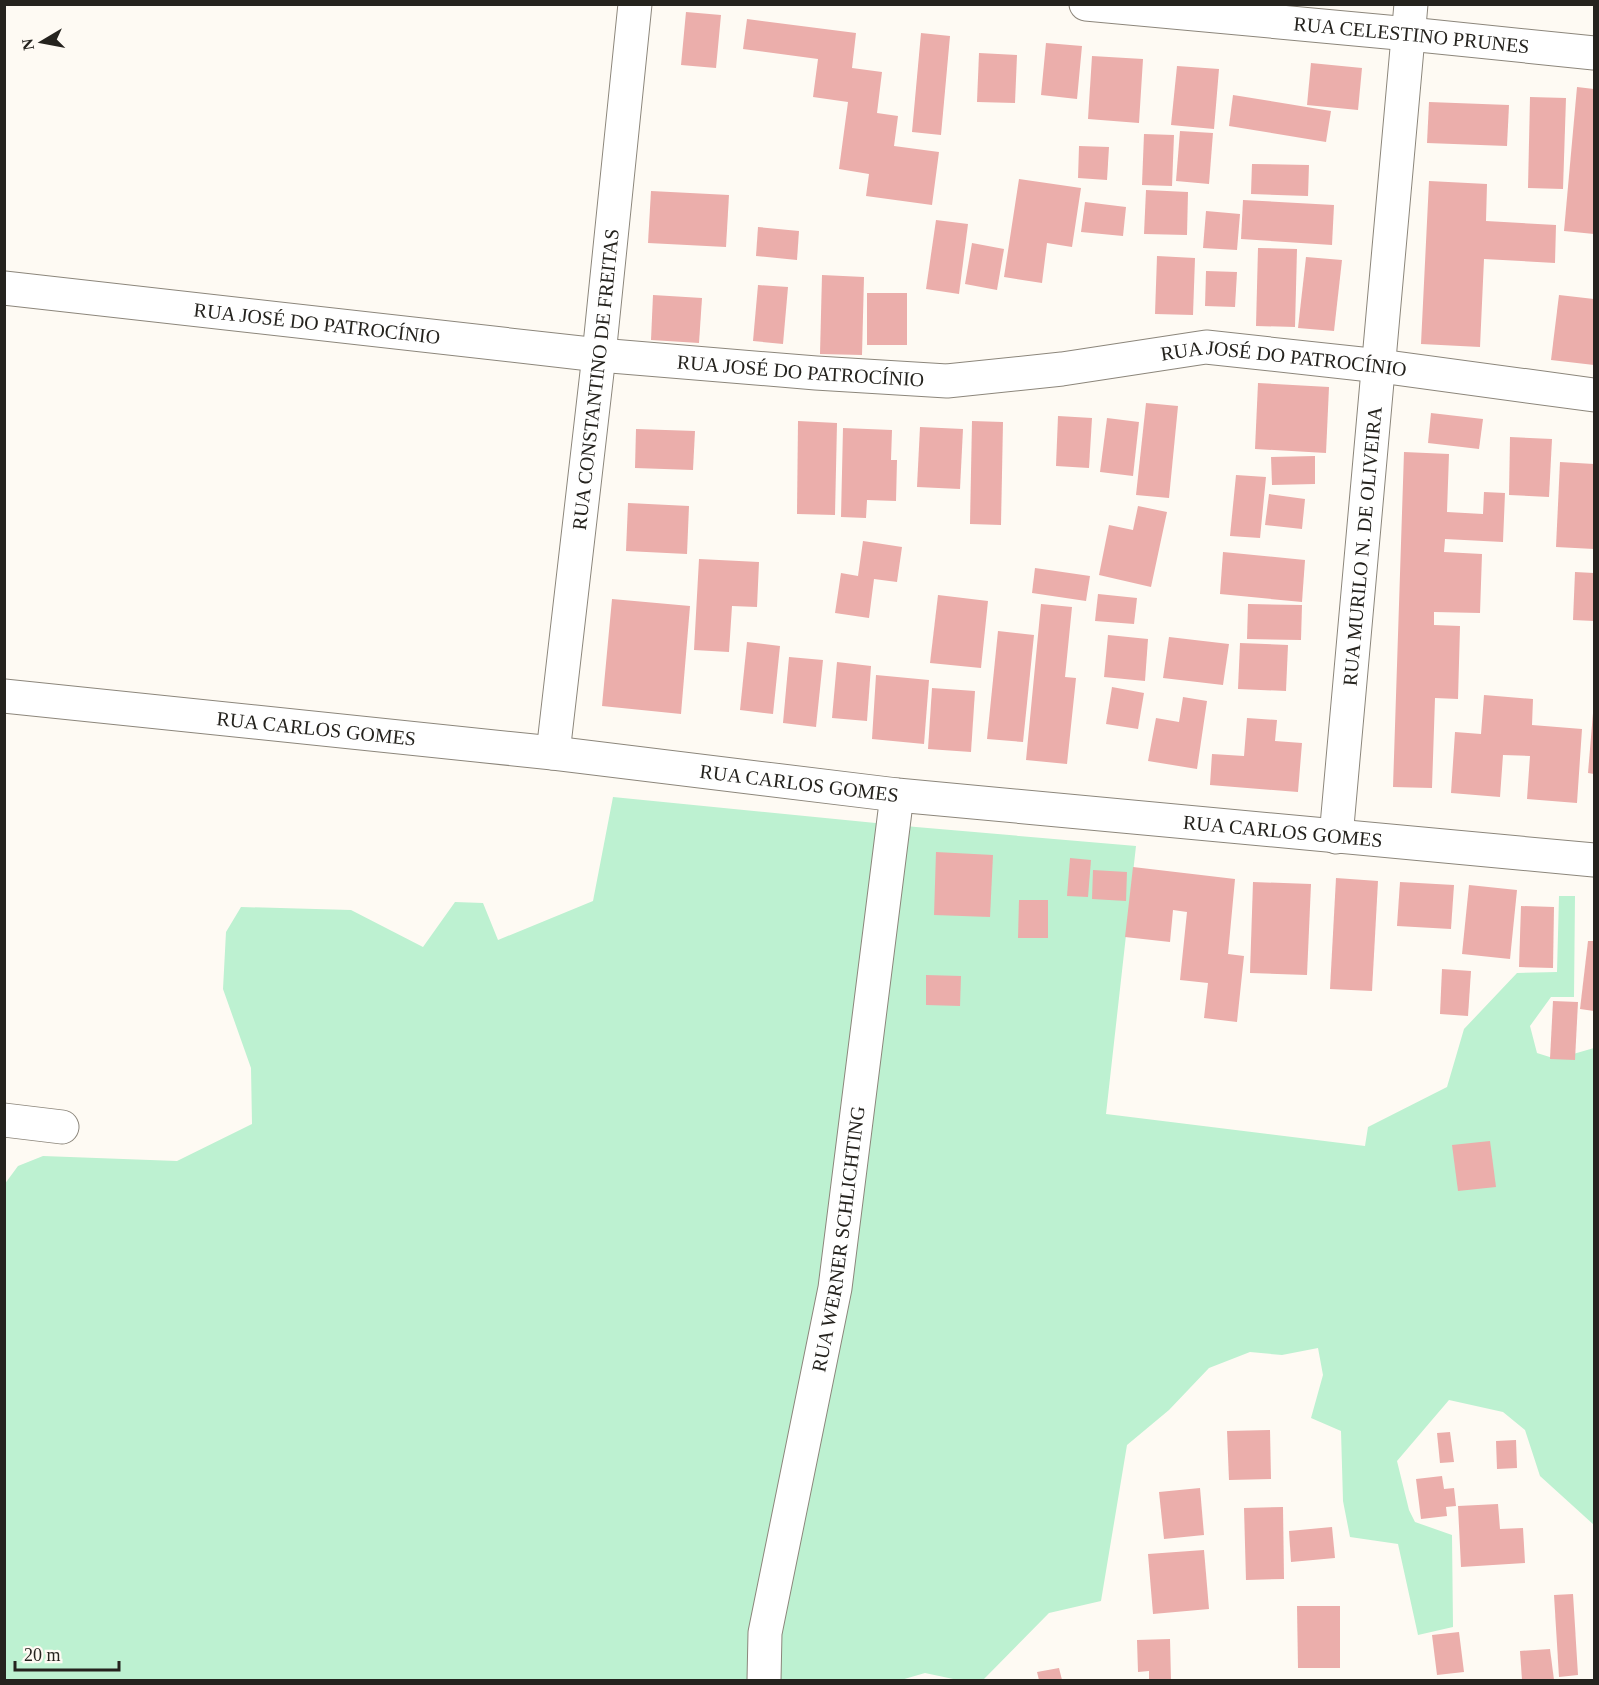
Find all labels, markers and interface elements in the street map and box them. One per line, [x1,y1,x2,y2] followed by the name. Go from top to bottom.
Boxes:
[12,12,72,72] north arrow
[1293,12,1530,57] street label: RUA CELESTINO PRUNES
[18,37,37,52] text: N
[568,228,623,531] street label: RUA CONSTANTINO DE FREITAS
[193,298,441,348] street label: RUA JOSÉ DO PATROCÍNIO
[1159,336,1408,381] street label: RUA JOSÉ DO PATROCÍNIO
[676,351,925,391] street label: RUA JOSÉ DO PATROCÍNIO
[1339,405,1386,687] street label: RUA MURILO N. DE OLIVEIRA
[216,707,417,750] street label: RUA CARLOS GOMES
[699,760,900,806] street label: RUA CARLOS GOMES
[1182,811,1383,851] street label: RUA CARLOS GOMES
[807,1105,869,1374] street label: RUA WERNER SCHLICHTING
[15,1634,118,1672] scale bar
[24,1645,61,1665] text: 20 m

